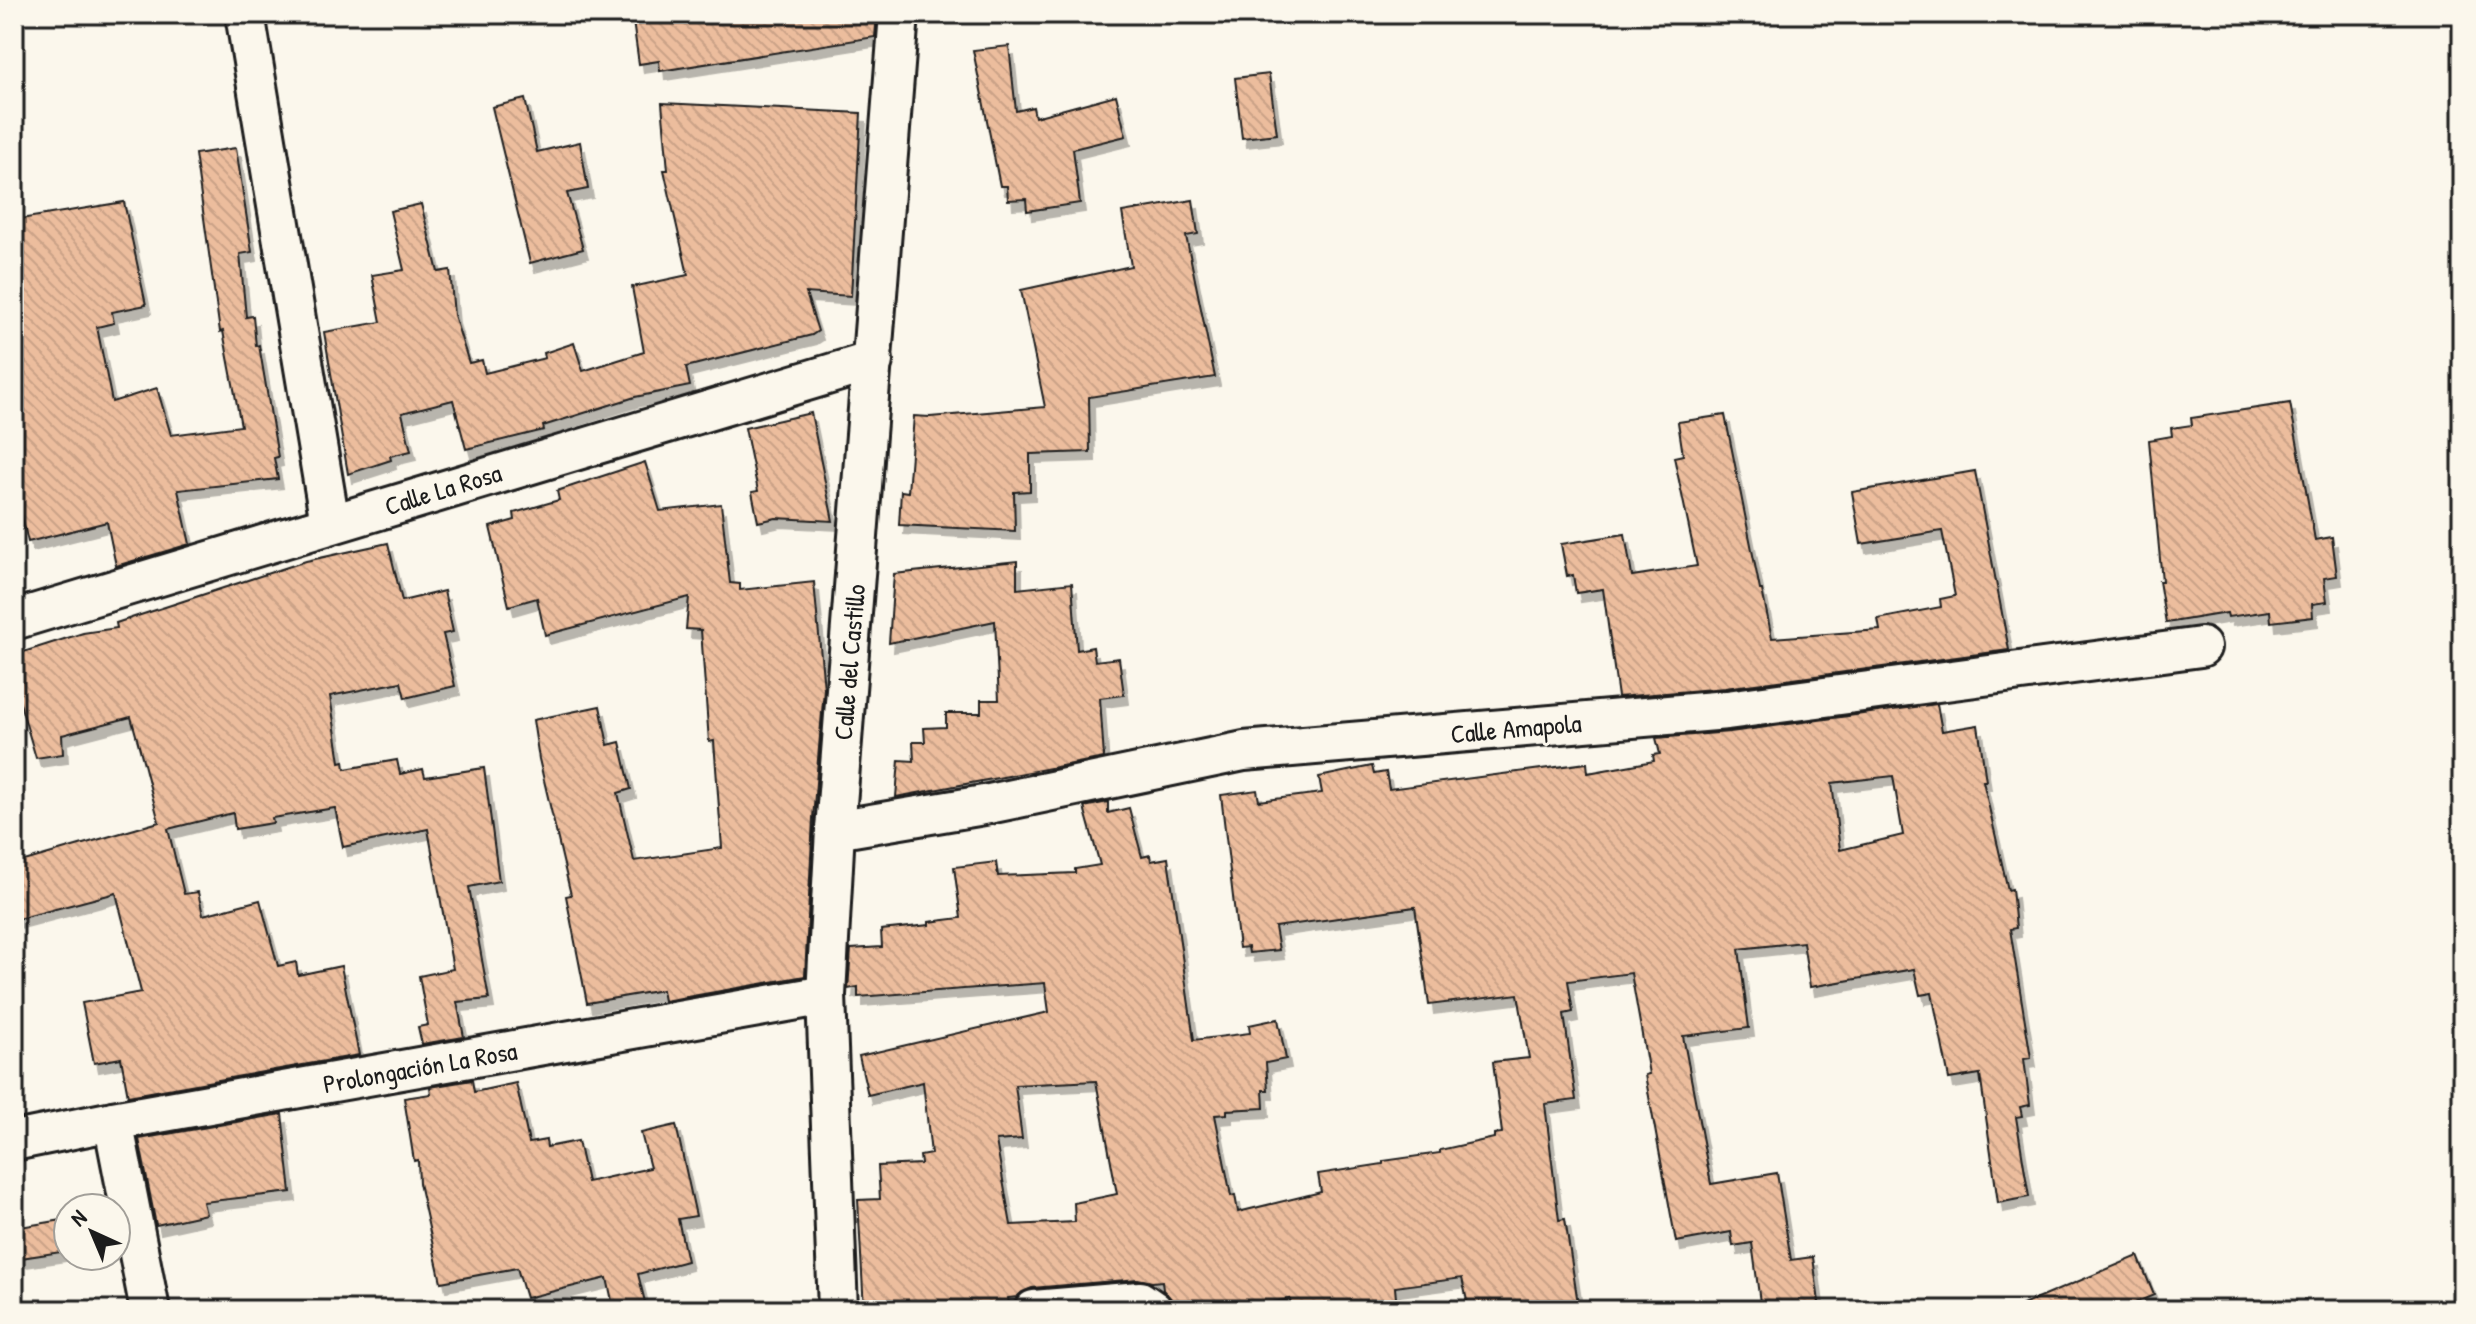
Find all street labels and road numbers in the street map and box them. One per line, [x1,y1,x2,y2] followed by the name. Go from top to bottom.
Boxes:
[380,455,506,523] street label: Calle La Rosa
[825,583,873,741] street label: Calle del Castillo
[1449,705,1583,751] street label: Calle Amapola
[320,1033,520,1101] street label: Prolongación La Rosa

